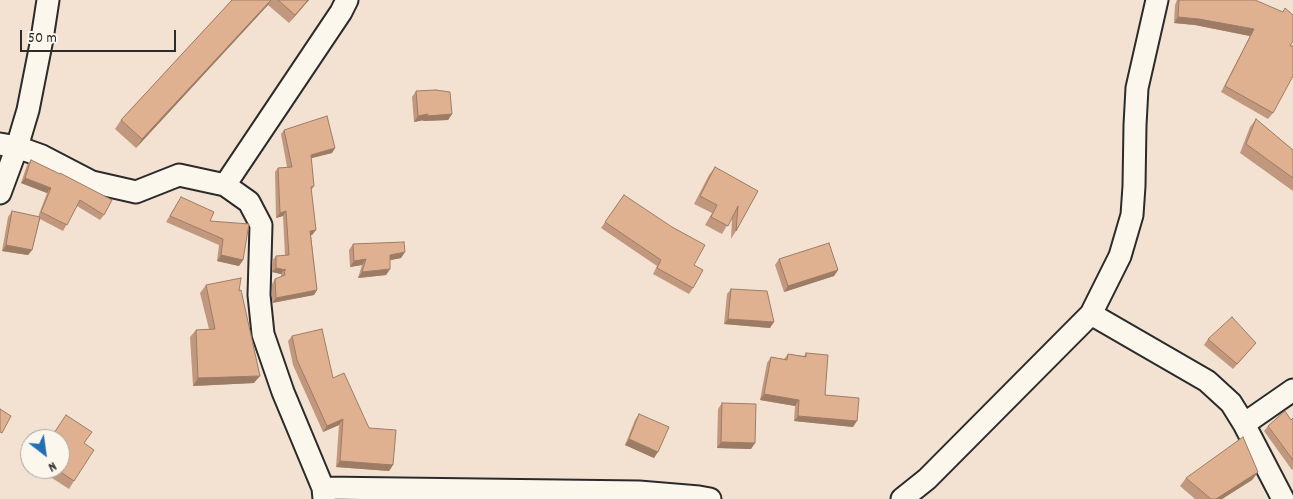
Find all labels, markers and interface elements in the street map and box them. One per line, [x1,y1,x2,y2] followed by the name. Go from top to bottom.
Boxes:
[22,20,179,52] scale bar
[28,28,57,50] text: 50 m
[20,429,70,479] north arrow
[44,456,60,477] text: N

